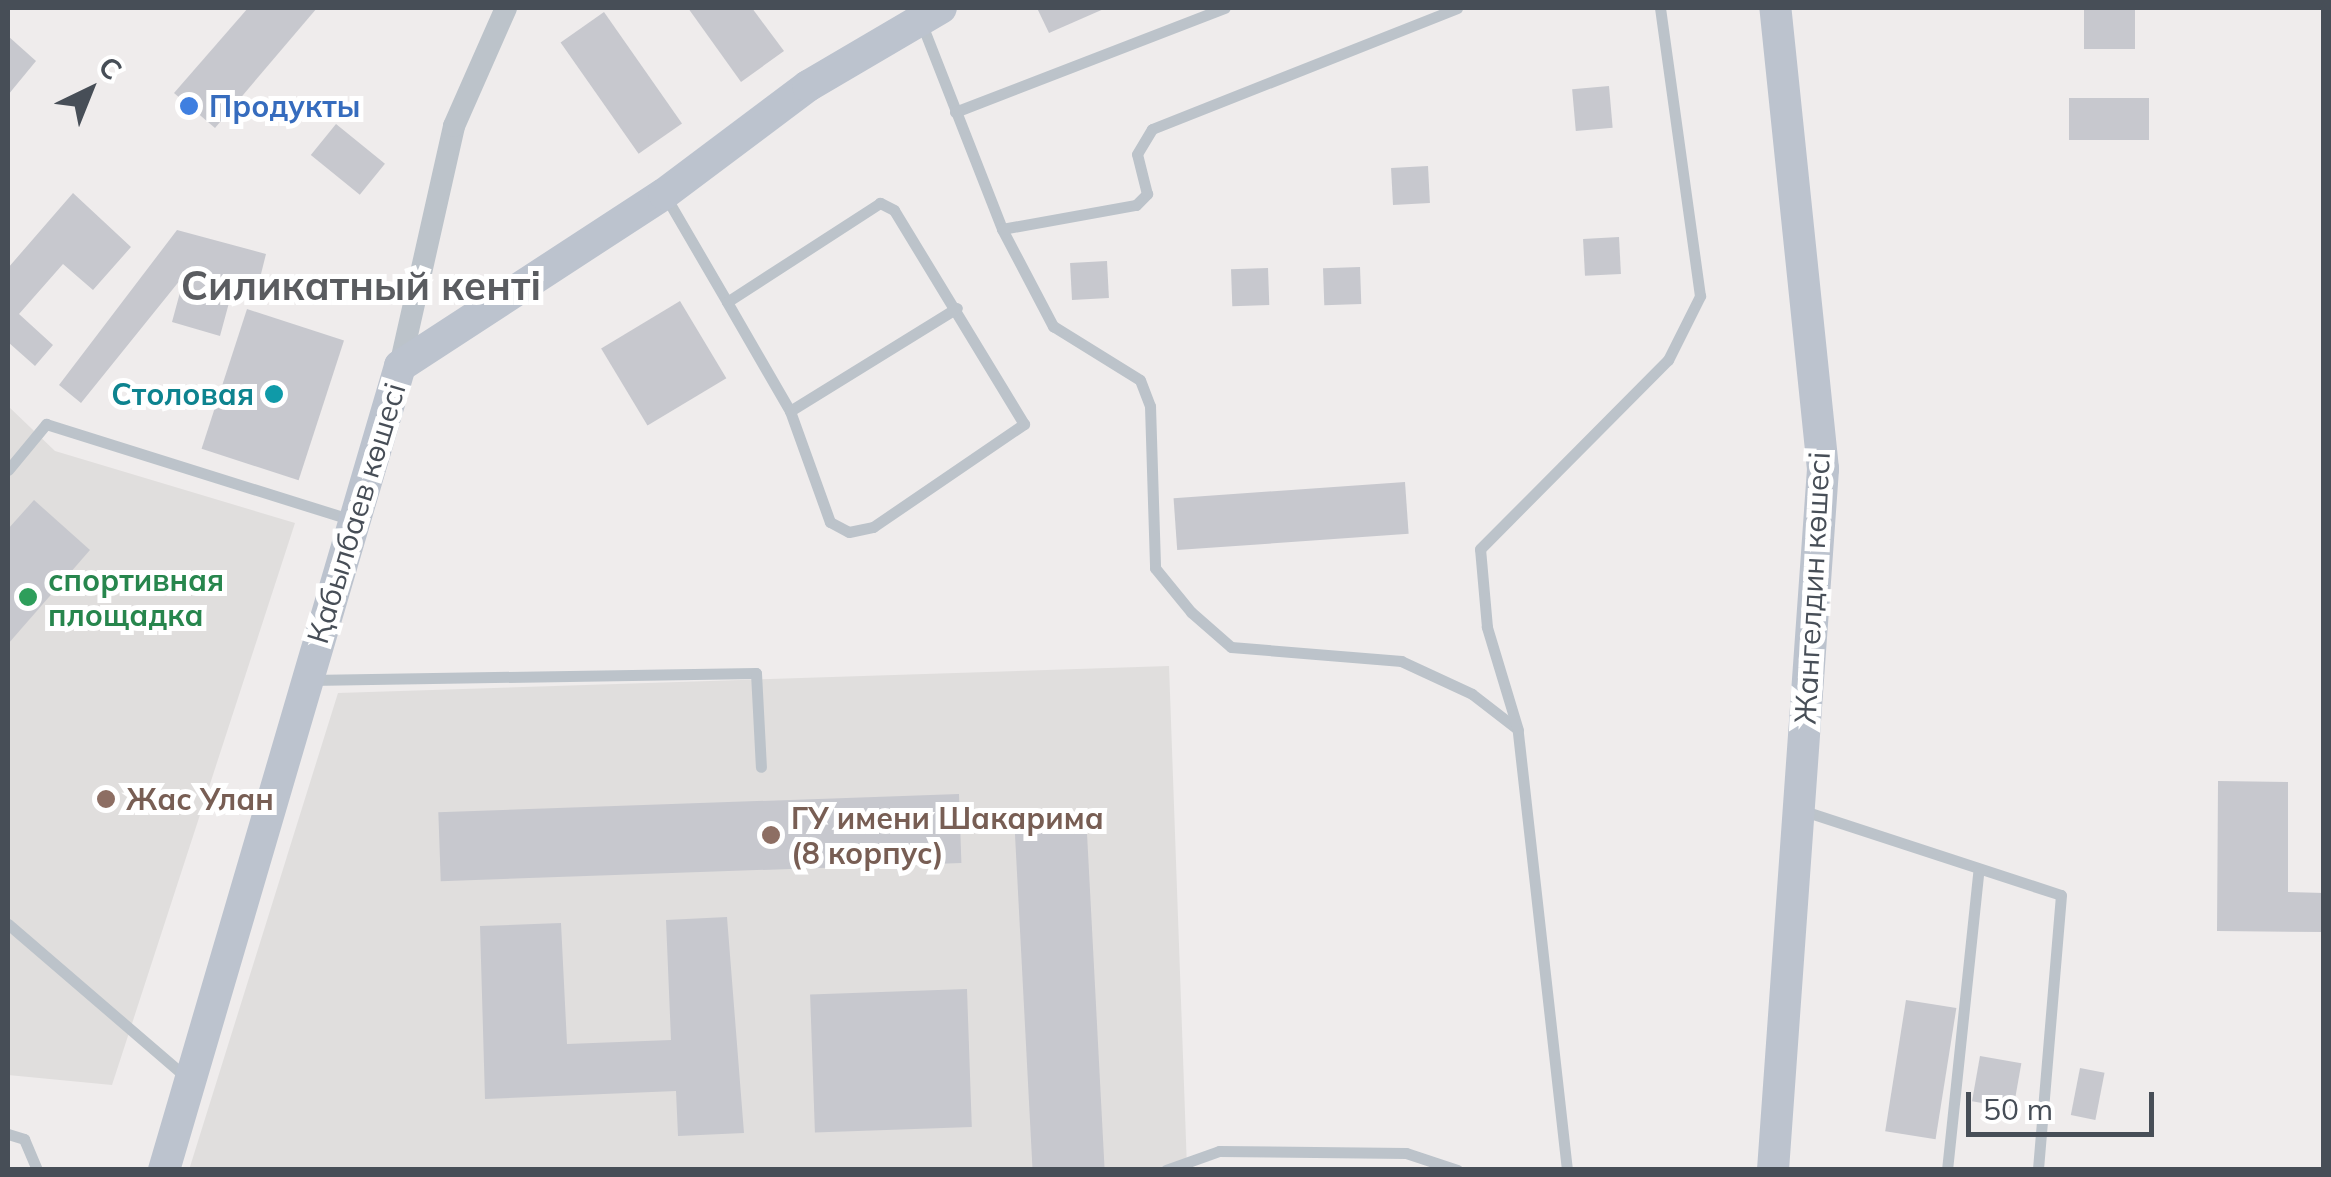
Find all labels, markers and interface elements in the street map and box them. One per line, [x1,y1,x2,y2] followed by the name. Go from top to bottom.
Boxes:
[40,40,140,140] north arrow
[92,48,130,87] text: С
[209,88,360,124] place label: Продукты
[178,95,200,117] marker: Продукты
[181,261,541,309] district label: Силикатный кенті
[111,376,254,412] place label: Столовая
[299,378,413,648] street label: Қабылбаев көшесі
[263,383,285,405] marker: Столовая
[1787,451,1837,725] street label: Жангелдин көшесі
[48,562,224,632] place label: спортивная площадка
[17,586,39,608] marker: спортивная площадка
[126,781,274,817] place label: Жас Улан
[95,788,117,810] marker: Жас Улан
[791,800,1104,870] place label: ГУ имени Шакарима (8 корпус)
[760,824,782,846] marker: ГУ имени Шакарима (8 корпус)
[1971,1072,2158,1134] scale bar
[1983,1090,2053,1128] text: 50 m

